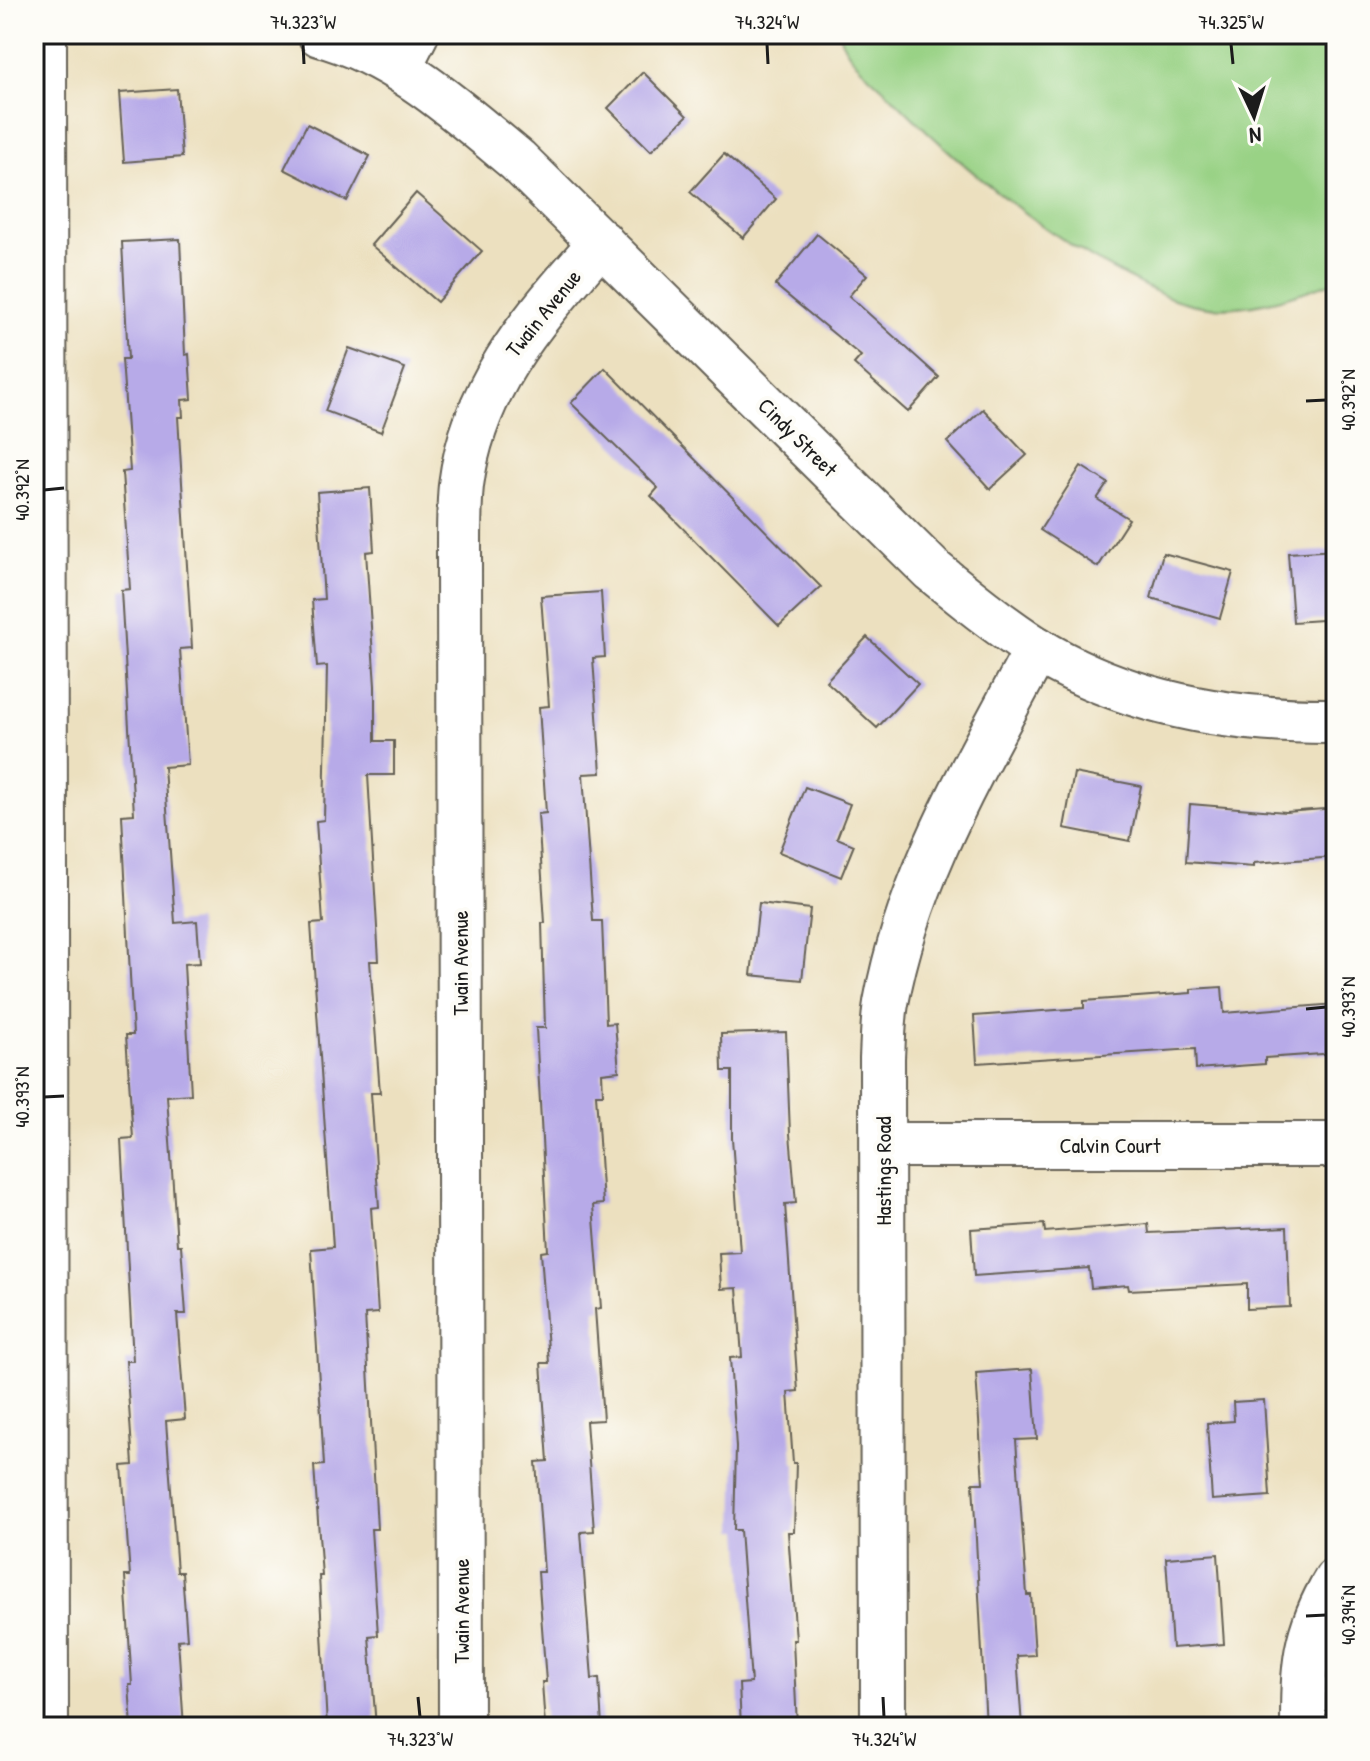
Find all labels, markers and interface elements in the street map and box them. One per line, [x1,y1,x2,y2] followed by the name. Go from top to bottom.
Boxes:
[270,8,337,35] text: 74.323°W
[735,8,800,35] text: 74.324°W
[1198,8,1264,35] text: 74.325°W
[1214,76,1294,156] north arrow
[1248,121,1262,151] text: N
[498,263,588,363] street label: Twain Avenue
[1334,369,1361,431] text: 40.392°N
[752,391,845,484] street label: Cindy Street
[8,459,35,521] text: 40.392°N
[445,910,475,1015] street label: Twain Avenue
[1334,976,1361,1038] text: 40.393°N
[8,1066,35,1128] text: 40.393°N
[868,1116,898,1226] street label: Hastings Road
[1059,1130,1161,1160] street label: Calvin Court
[446,1558,476,1663] street label: Twain Avenue
[1334,1585,1361,1645] text: 40.394°N
[387,1725,454,1752] text: 74.323°W
[852,1725,917,1752] text: 74.324°W

